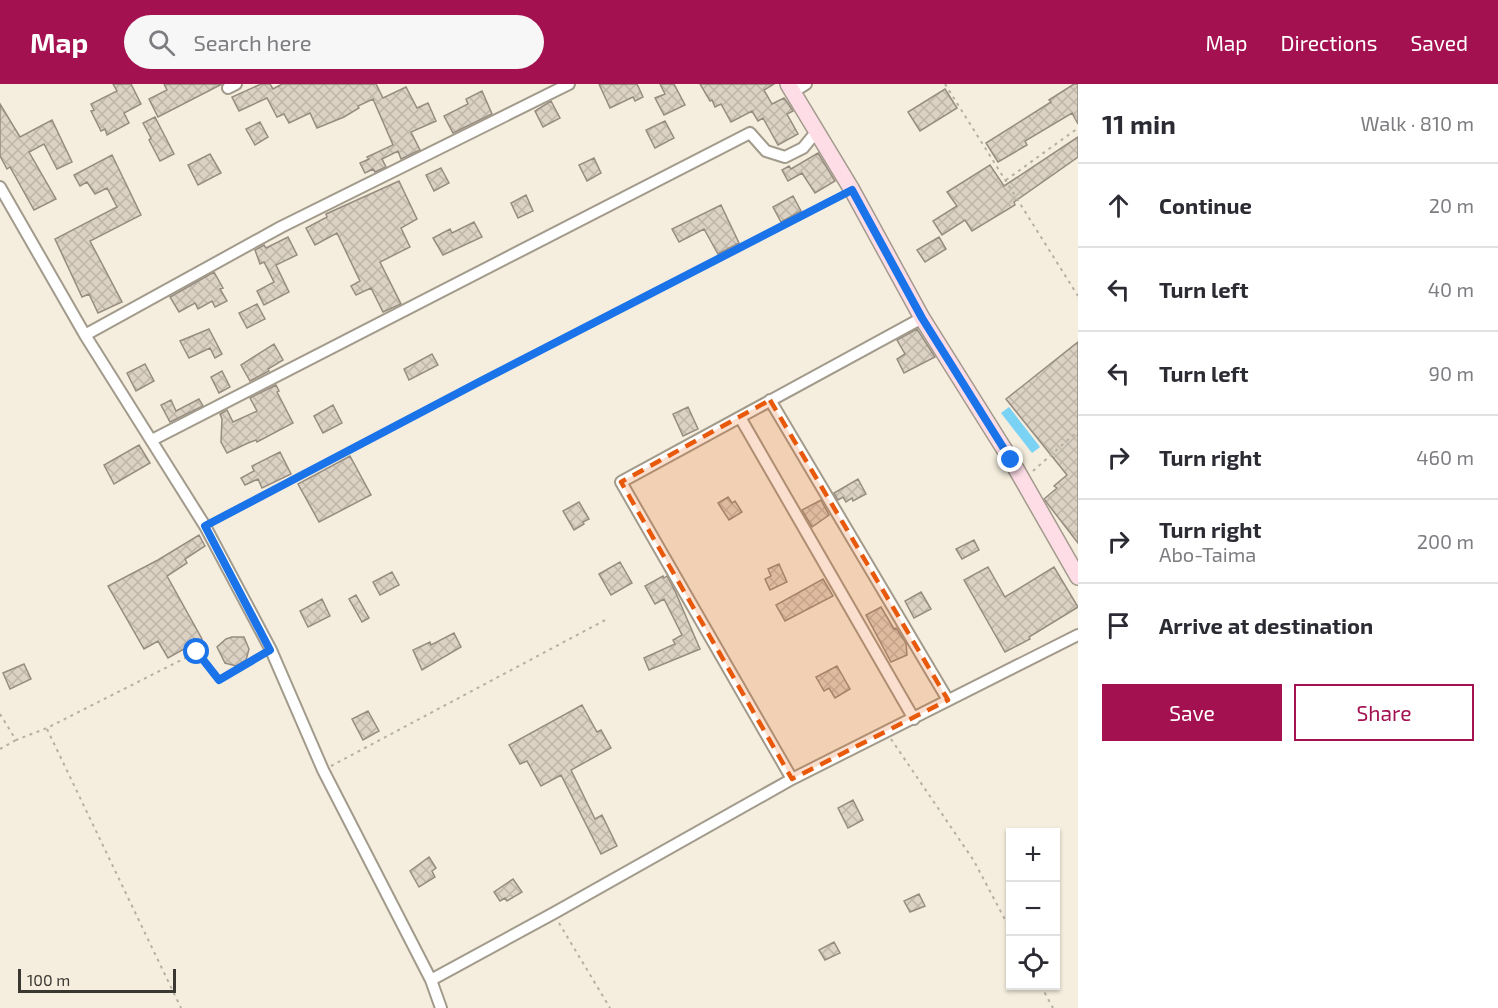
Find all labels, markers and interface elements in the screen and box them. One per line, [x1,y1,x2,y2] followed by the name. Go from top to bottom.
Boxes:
[124,15,544,69] search box
[30,25,88,59] text: Map
[145,26,178,59] icon: search
[193,29,312,55] text: Search here
[1205,30,1248,55] text: Map
[1281,30,1377,55] text: Directions
[1410,30,1468,55] text: Saved
[1102,108,1176,139] text: 11 min
[1361,111,1474,135] text: Walk · 810 m
[1102,189,1135,222] icon: ahead
[1159,192,1252,218] text: Continue
[1429,193,1474,217] text: 20 m
[1102,273,1135,306] icon: left
[1159,276,1248,302] text: Turn left
[1428,277,1474,301] text: 40 m
[1102,357,1135,390] icon: left
[1159,360,1248,386] text: Turn left
[1429,361,1474,385] text: 90 m
[1102,441,1135,474] icon: right
[1159,444,1261,470] text: Turn right
[1416,445,1474,469] text: 460 m
[997,446,1023,472] route end
[1159,516,1261,542] text: Turn right
[1102,525,1135,558] icon: right
[1417,529,1474,553] text: 200 m
[1159,542,1256,566] text: Abo-Taima
[1102,609,1135,642] icon: arrive
[1159,612,1373,638] text: Arrive at destination
[183,638,209,664] route start
[1102,684,1282,741] button: Save
[1294,684,1474,741] button: Share
[1006,828,1060,990] map controls
[1006,828,1060,882] button: +
[1006,882,1060,936] button: −
[1006,936,1060,990] button: locate
[18,966,176,994] scale bar
[27,970,70,989] text: 100 m

